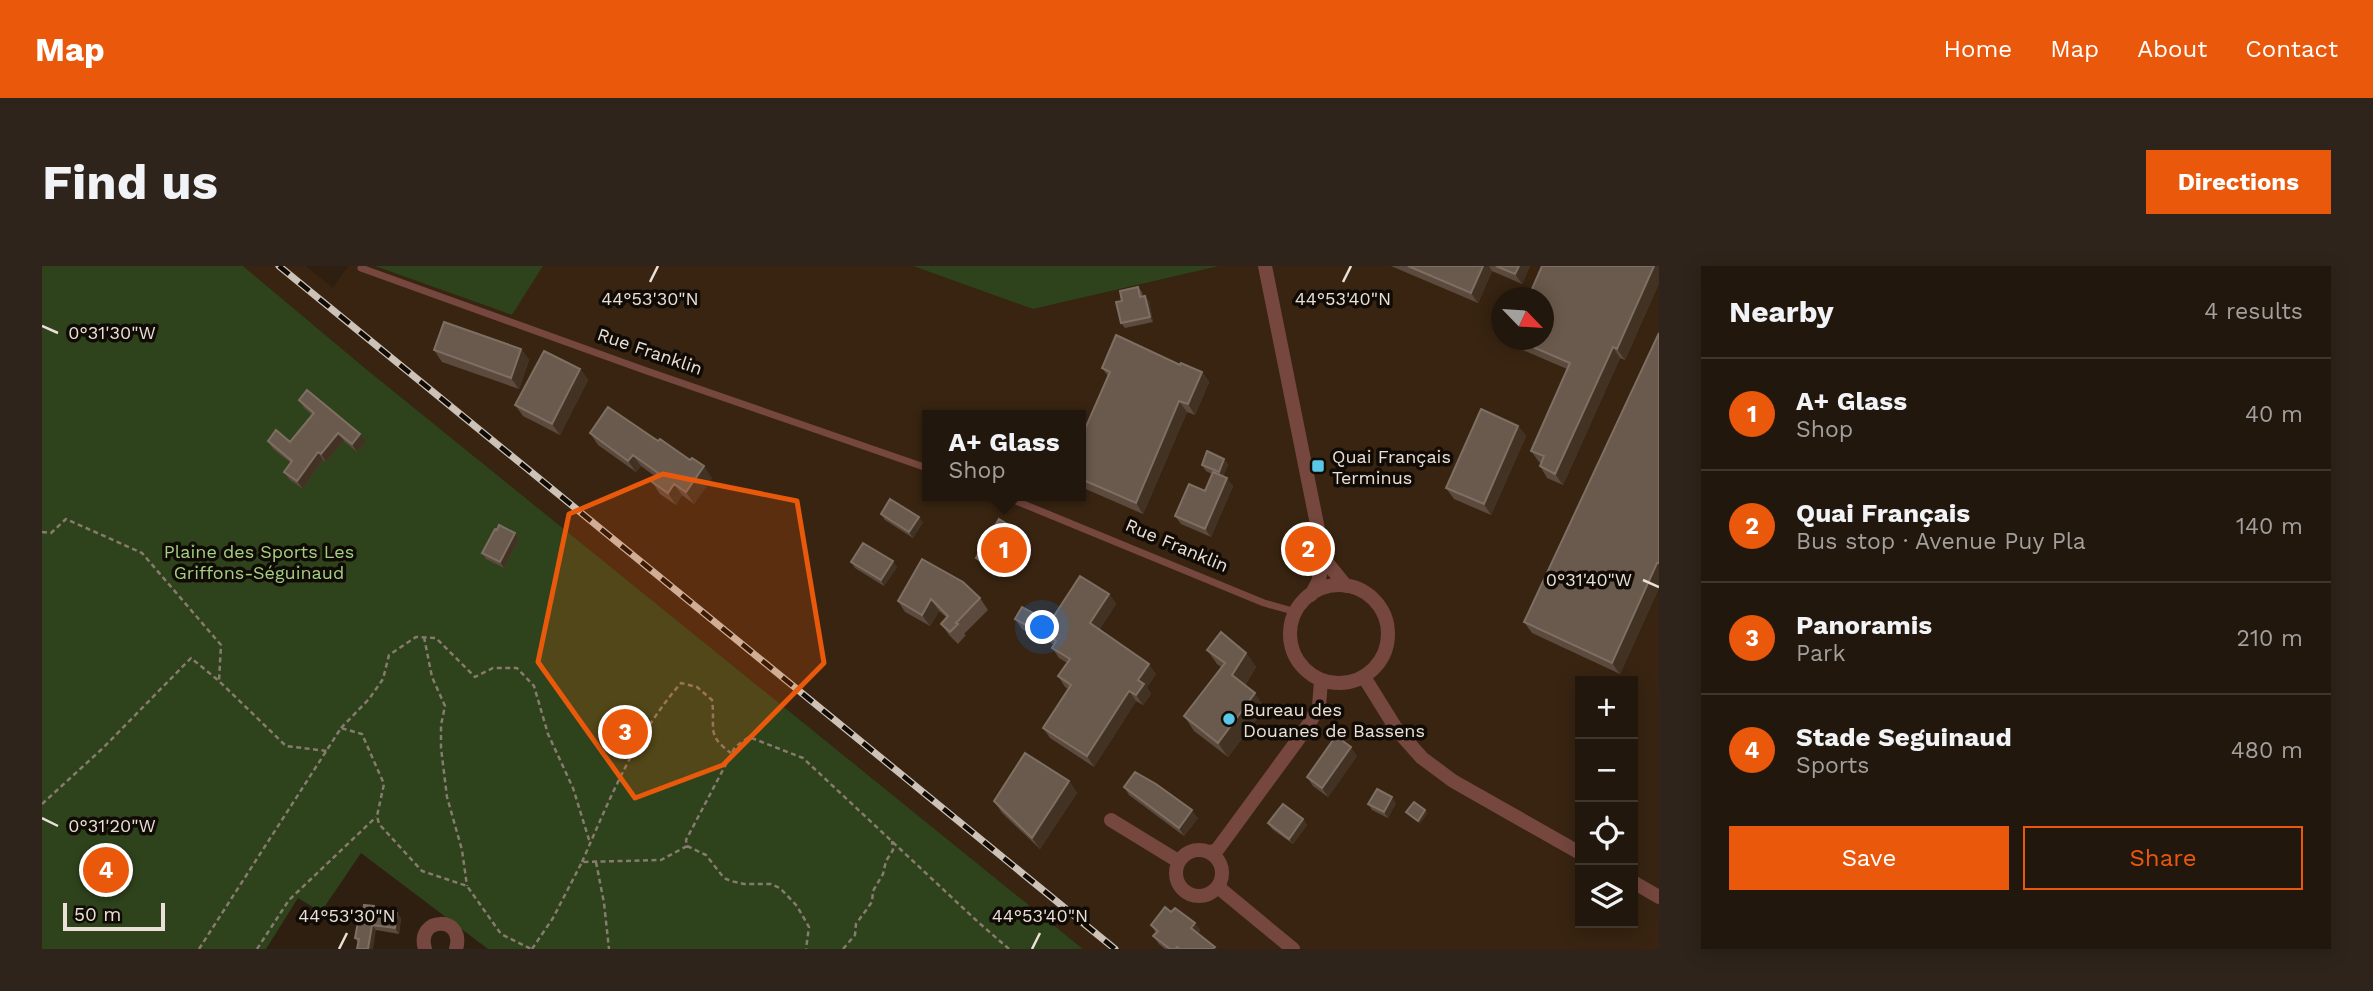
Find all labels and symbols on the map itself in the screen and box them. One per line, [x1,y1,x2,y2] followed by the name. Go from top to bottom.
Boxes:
[1491,287,1554,350] north arrow
[601,288,699,309] text: 44°53'30"N
[1295,288,1391,309] text: 44°53'40"N
[68,322,156,343] text: 0°31'30"W
[595,323,705,379] street label: Rue Franklin
[1332,446,1451,488] place label: Quai Français Terminus
[1310,458,1326,474] marker: Quai Français Terminus
[1122,514,1232,576] street label: Rue Franklin
[1285,523,1331,575] pin: 2
[981,524,1027,576] pin: 1
[164,541,354,583] park label: Plaine des Sports Les Griffons-Séguinaud
[1546,569,1632,590] text: 0°31'40"W
[1025,610,1059,644] your location
[1243,699,1425,741] place label: Bureau des Douanes de Bassens
[602,706,648,758] pin: 3
[1221,711,1237,727] marker: Bureau des Douanes de Bassens
[68,815,156,836] text: 0°31'20"W
[83,844,129,896] pin: 4
[63,900,164,932] scale bar
[298,905,396,926] text: 44°53'30"N
[992,905,1088,926] text: 44°53'40"N

